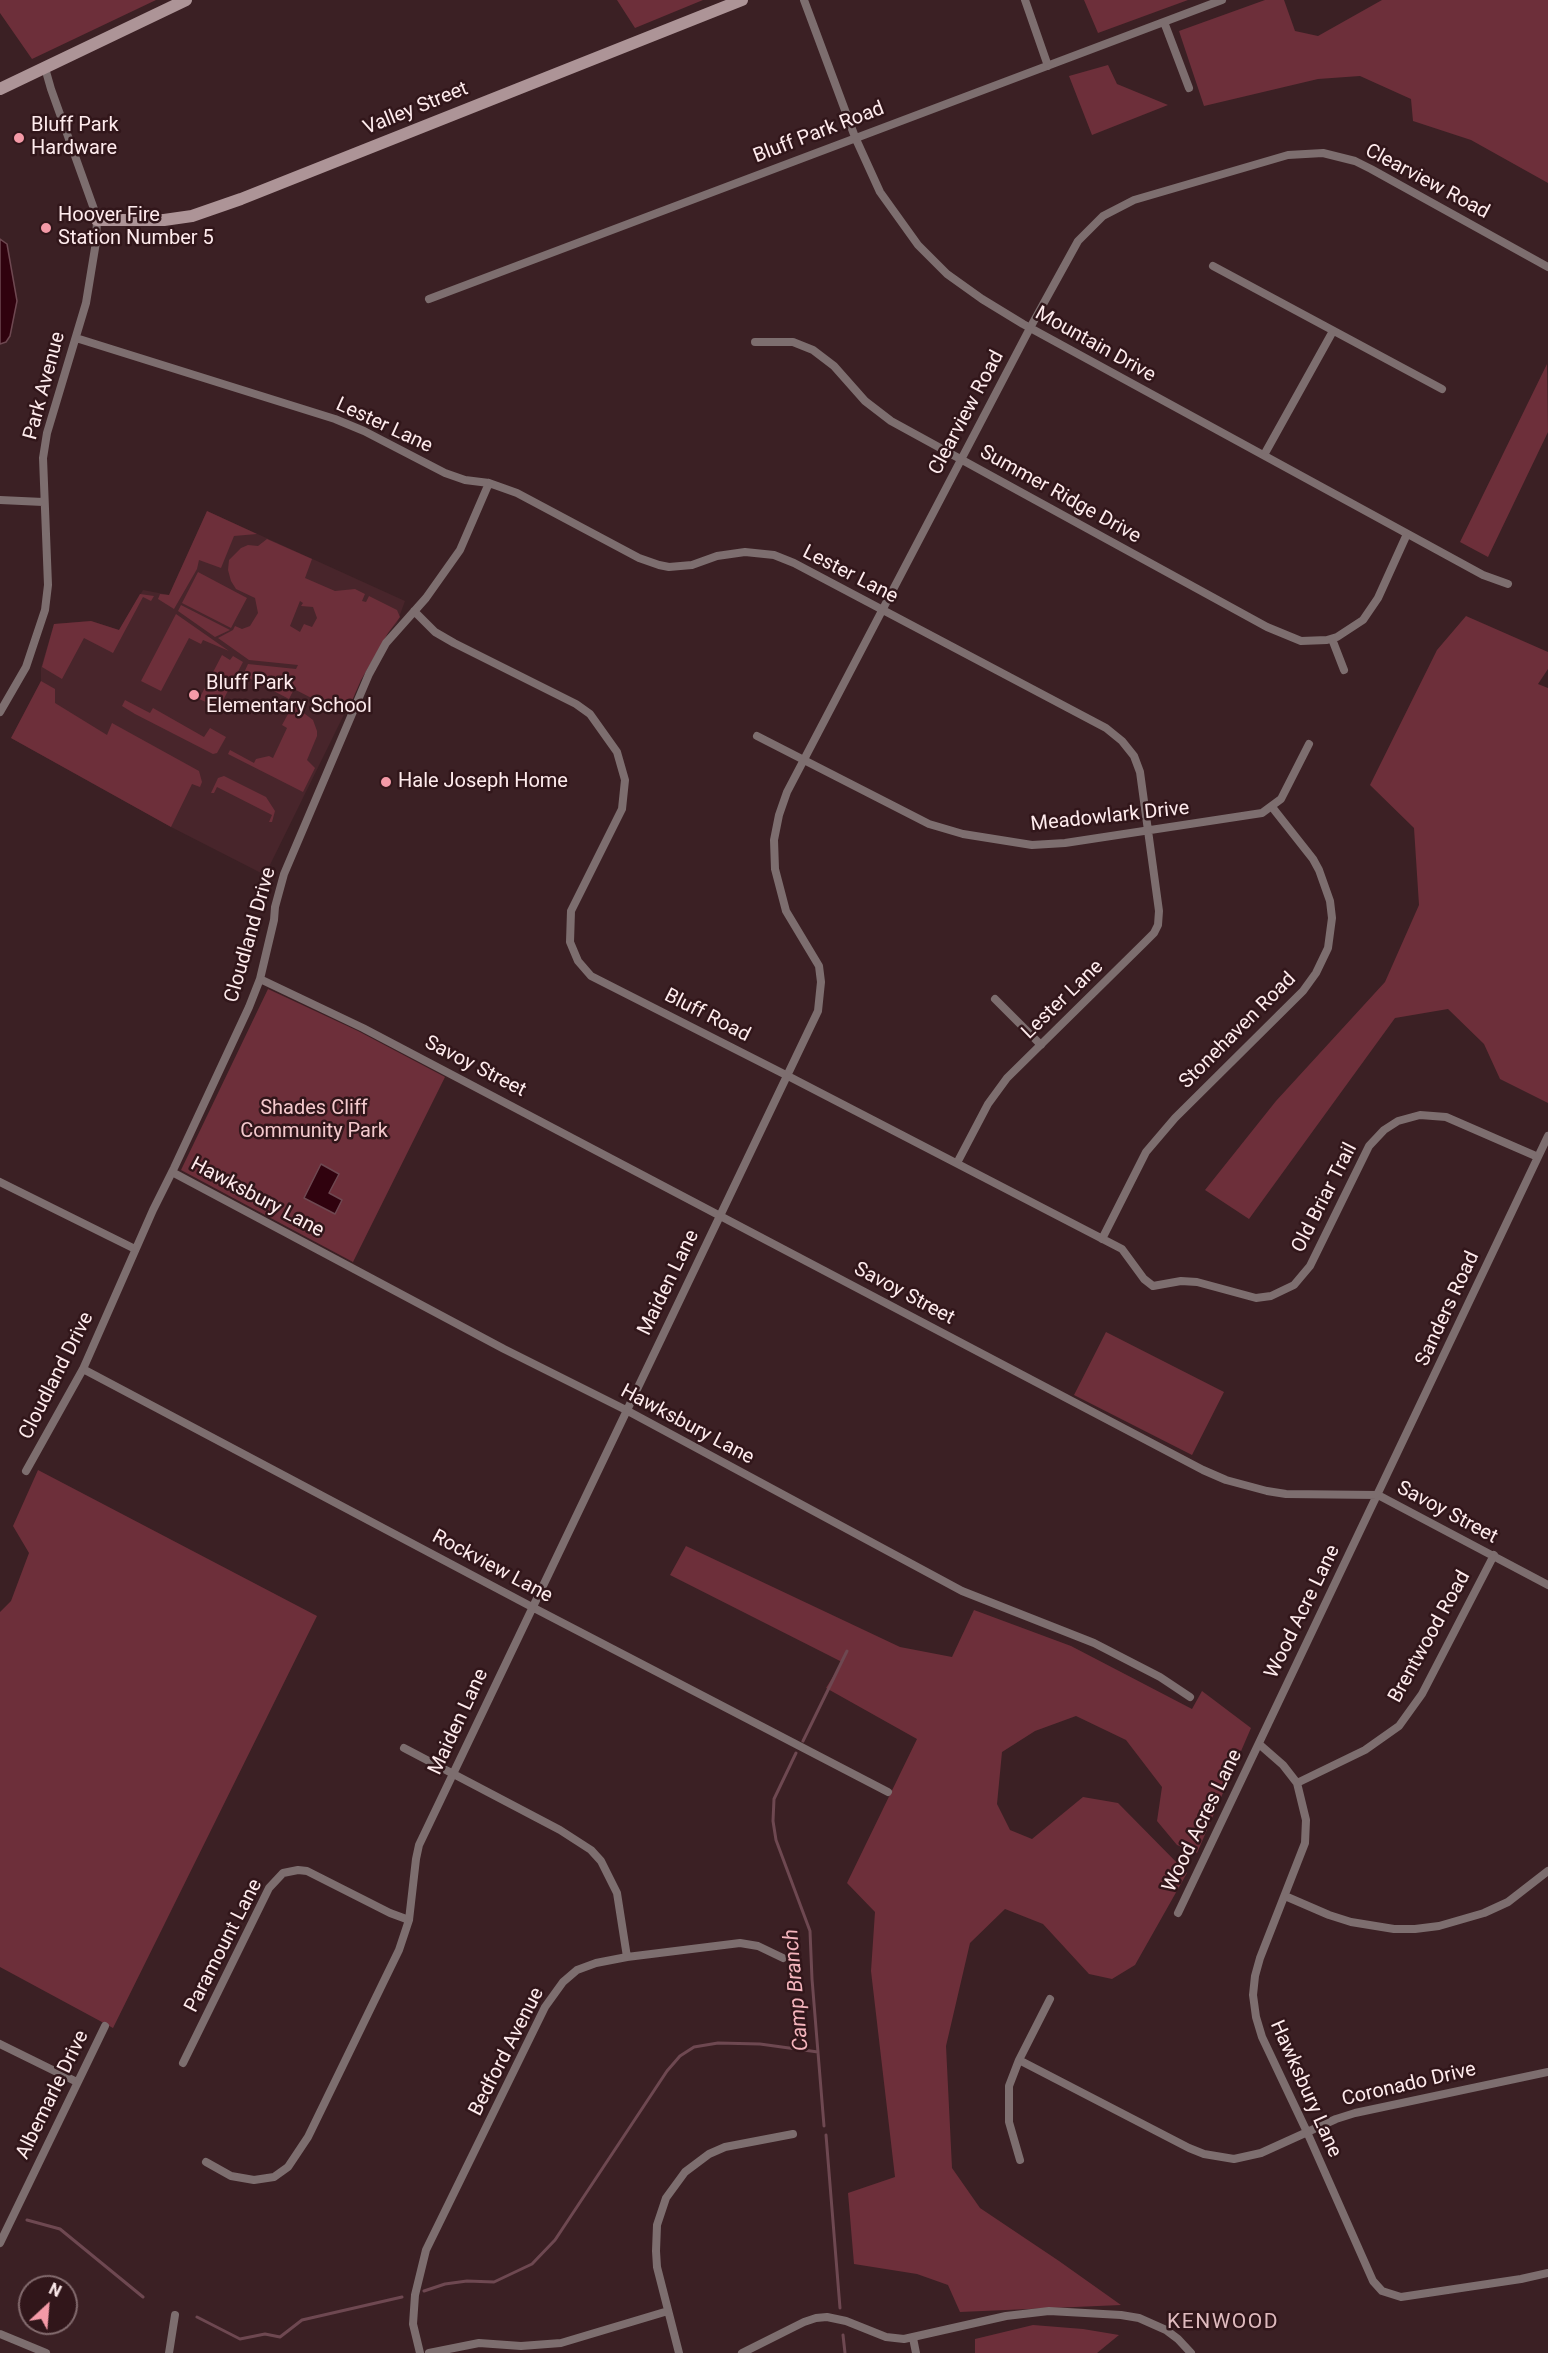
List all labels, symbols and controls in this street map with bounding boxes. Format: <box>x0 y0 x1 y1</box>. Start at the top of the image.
street label: Valley Street <box>360 77 472 141</box>
street label: Bluff Park Road <box>750 97 888 169</box>
place label: Bluff Park Hardware <box>31 114 119 161</box>
marker: Bluff Park Hardware <box>12 131 26 145</box>
street label: Clearview Road <box>1361 139 1493 225</box>
place label: Hoover Fire Station Number 5 <box>58 204 214 251</box>
marker: Hoover Fire Station Number 5 <box>39 221 53 235</box>
street label: Mountain Drive <box>1031 302 1159 388</box>
street label: Park Avenue <box>19 329 71 443</box>
street label: Clearview Road <box>924 347 1010 479</box>
street label: Lester Lane <box>332 393 436 459</box>
street label: Summer Ridge Drive <box>975 441 1145 549</box>
street label: Lester Lane <box>798 541 902 609</box>
place label: Bluff Park Elementary School <box>206 672 372 719</box>
marker: Bluff Park Elementary School <box>187 688 201 702</box>
place label: Hale Joseph Home <box>398 770 568 794</box>
marker: Hale Joseph Home <box>379 775 393 789</box>
street label: Meadowlark Drive <box>1030 797 1190 837</box>
street label: Cloudland Drive <box>220 865 282 1005</box>
street label: Lester Lane <box>1017 955 1109 1045</box>
street label: Stonehaven Road <box>1175 968 1301 1094</box>
street label: Bluff Road <box>660 984 754 1048</box>
street label: Savoy Street <box>420 1031 530 1103</box>
park label: Shades Cliff Community Park <box>240 1097 388 1144</box>
street label: Old Briar Trail <box>1287 1139 1363 1257</box>
street label: Hawksbury Lane <box>186 1153 328 1243</box>
street label: Maiden Lane <box>633 1226 705 1340</box>
street label: Sanders Road <box>1411 1248 1485 1370</box>
street label: Savoy Street <box>850 1257 958 1331</box>
street label: Cloudland Drive <box>15 1308 99 1444</box>
street label: Hawksbury Lane <box>616 1380 758 1470</box>
street label: Savoy Street <box>1393 1476 1501 1550</box>
street label: Rockview Lane <box>428 1525 556 1609</box>
street label: Wood Acre Lane <box>1260 1541 1346 1683</box>
street label: Brentwood Road <box>1384 1567 1476 1707</box>
street label: Maiden Lane <box>424 1665 494 1779</box>
street label: Wood Acres Lane <box>1158 1746 1248 1896</box>
street label: Paramount Lane <box>180 1875 268 2017</box>
water label: Camp Branch <box>779 1928 815 2052</box>
street label: Bedford Avenue <box>464 1984 550 2120</box>
street label: Hawksbury Lane <box>1264 2017 1346 2161</box>
street label: Albemarle Drive <box>11 2027 95 2163</box>
street label: Coronado Drive <box>1340 2058 1478 2112</box>
north arrow <box>18 2275 78 2335</box>
text: N <box>46 2279 64 2301</box>
district label: KENWOOD <box>1167 2310 1279 2336</box>

